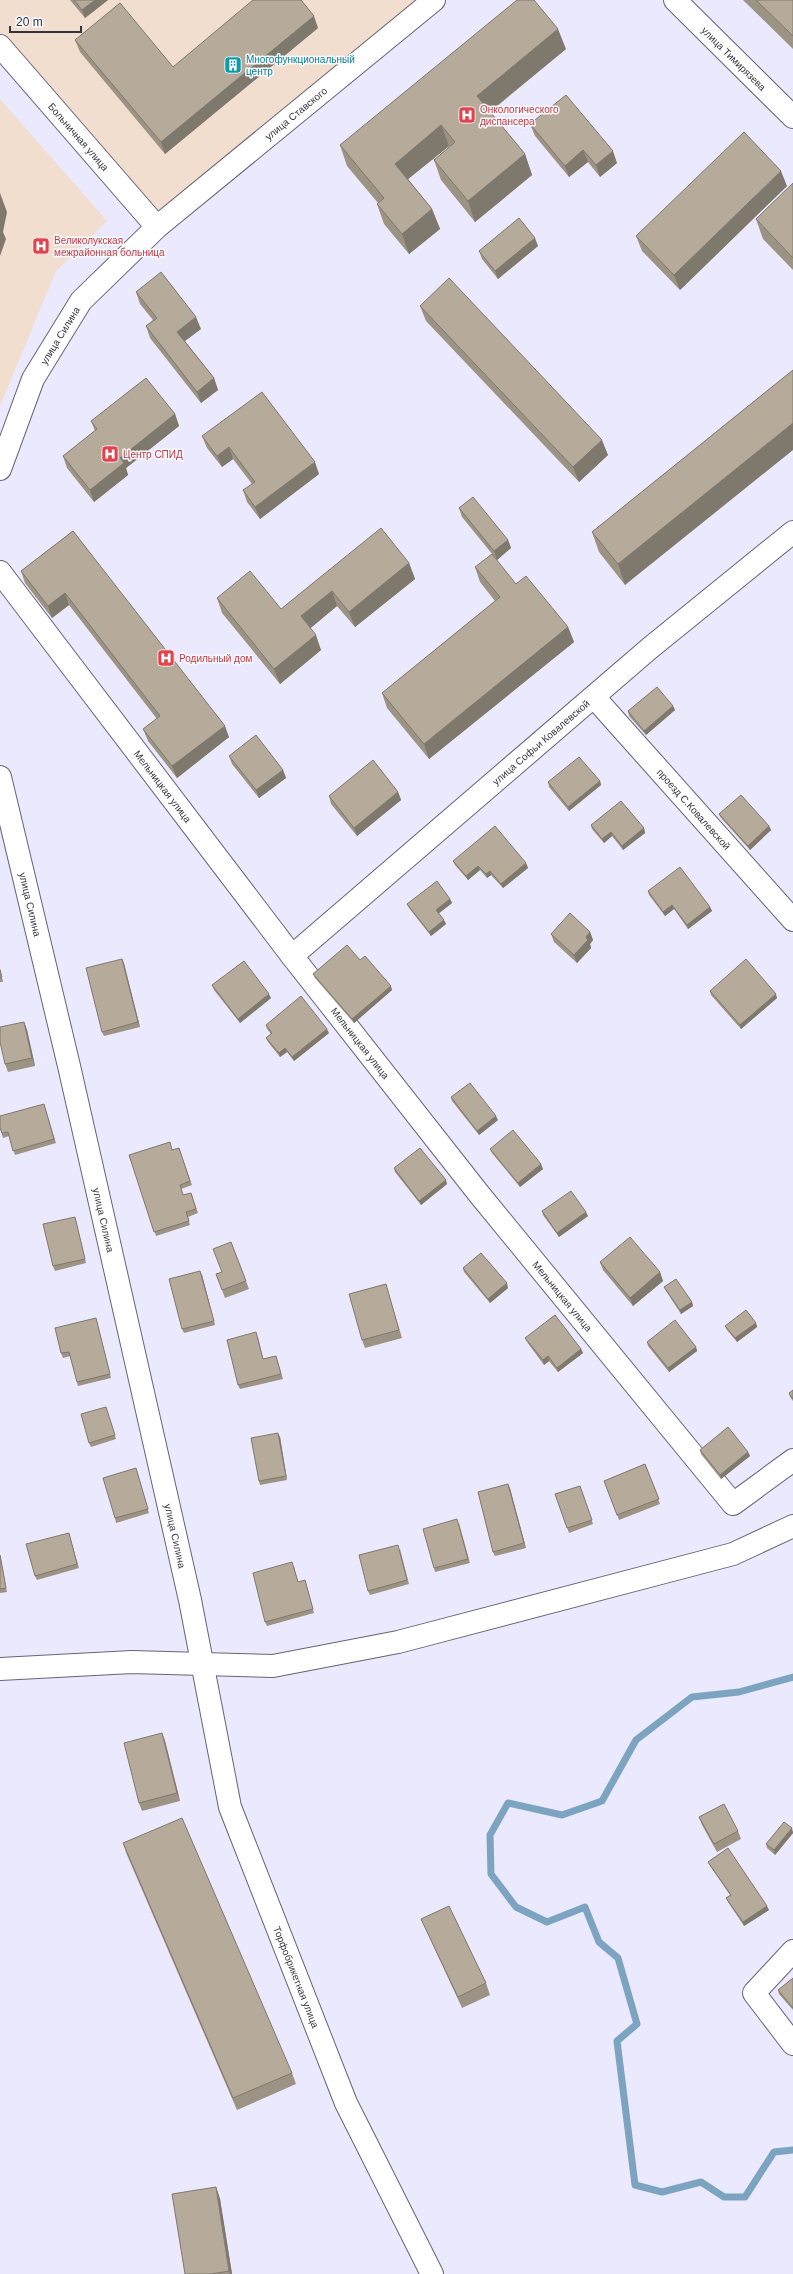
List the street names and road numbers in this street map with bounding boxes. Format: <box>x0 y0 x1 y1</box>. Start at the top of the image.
street label: улица Тимирязева <box>699 25 768 93</box>
street label: улица Ставского <box>263 85 330 142</box>
street label: Больничная улица <box>46 101 111 173</box>
street label: улица Силина <box>38 304 82 367</box>
street label: улица Софьи Ковалевской <box>490 698 592 787</box>
street label: Мельницкая улица <box>132 748 194 825</box>
street label: проезд С.Ковалевской <box>655 767 732 852</box>
street label: улица Силина <box>17 871 43 938</box>
street label: Мельницкая улица <box>329 1005 392 1081</box>
street label: улица Силина <box>91 1187 116 1254</box>
street label: Мельницкая улица <box>530 1259 594 1334</box>
street label: улица Силина <box>162 1503 188 1570</box>
street label: Торфобрикетная улица <box>271 1925 321 2030</box>

